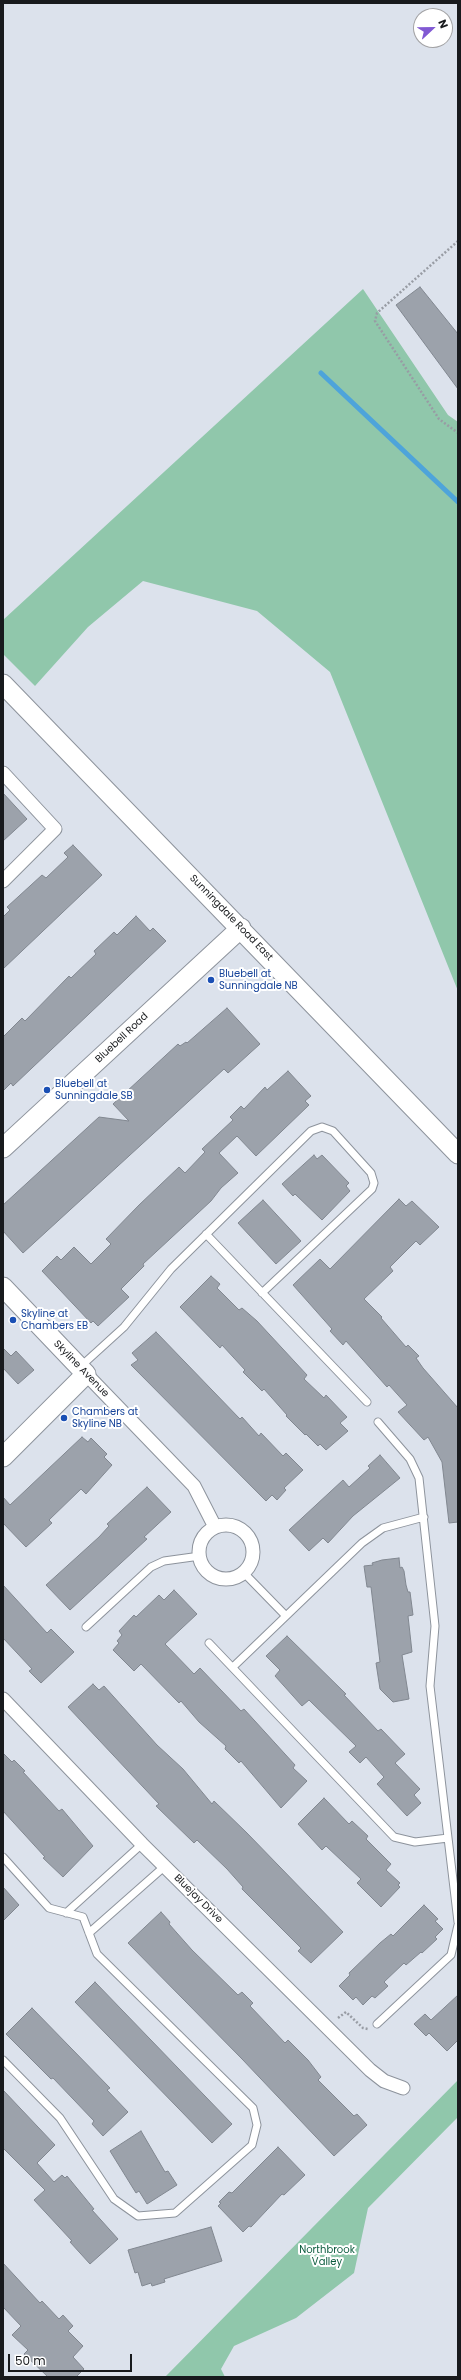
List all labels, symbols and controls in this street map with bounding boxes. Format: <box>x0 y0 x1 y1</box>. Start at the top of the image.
north arrow <box>413 8 453 48</box>
text: N <box>434 17 452 31</box>
street label: Sunningdale Road East <box>187 872 275 964</box>
place label: Bluebell at Sunningdale NB <box>219 968 298 992</box>
marker: Bluebell at Sunningdale NB <box>206 975 216 985</box>
street label: Bluebell Road <box>93 1011 151 1065</box>
place label: Bluebell at Sunningdale SB <box>55 1078 133 1102</box>
marker: Bluebell at Sunningdale SB <box>42 1085 52 1095</box>
place label: Skyline at Chambers EB <box>21 1308 88 1332</box>
marker: Skyline at Chambers EB <box>8 1315 18 1325</box>
street label: Skyline Avenue <box>51 1338 111 1400</box>
place label: Chambers at Skyline NB <box>72 1406 138 1430</box>
marker: Chambers at Skyline NB <box>59 1413 69 1423</box>
street label: Bluejay Drive <box>171 1872 225 1926</box>
park label: Northbrook Valley <box>299 2244 355 2268</box>
scale bar <box>10 2346 134 2372</box>
text: 50 m <box>15 2352 46 2369</box>

